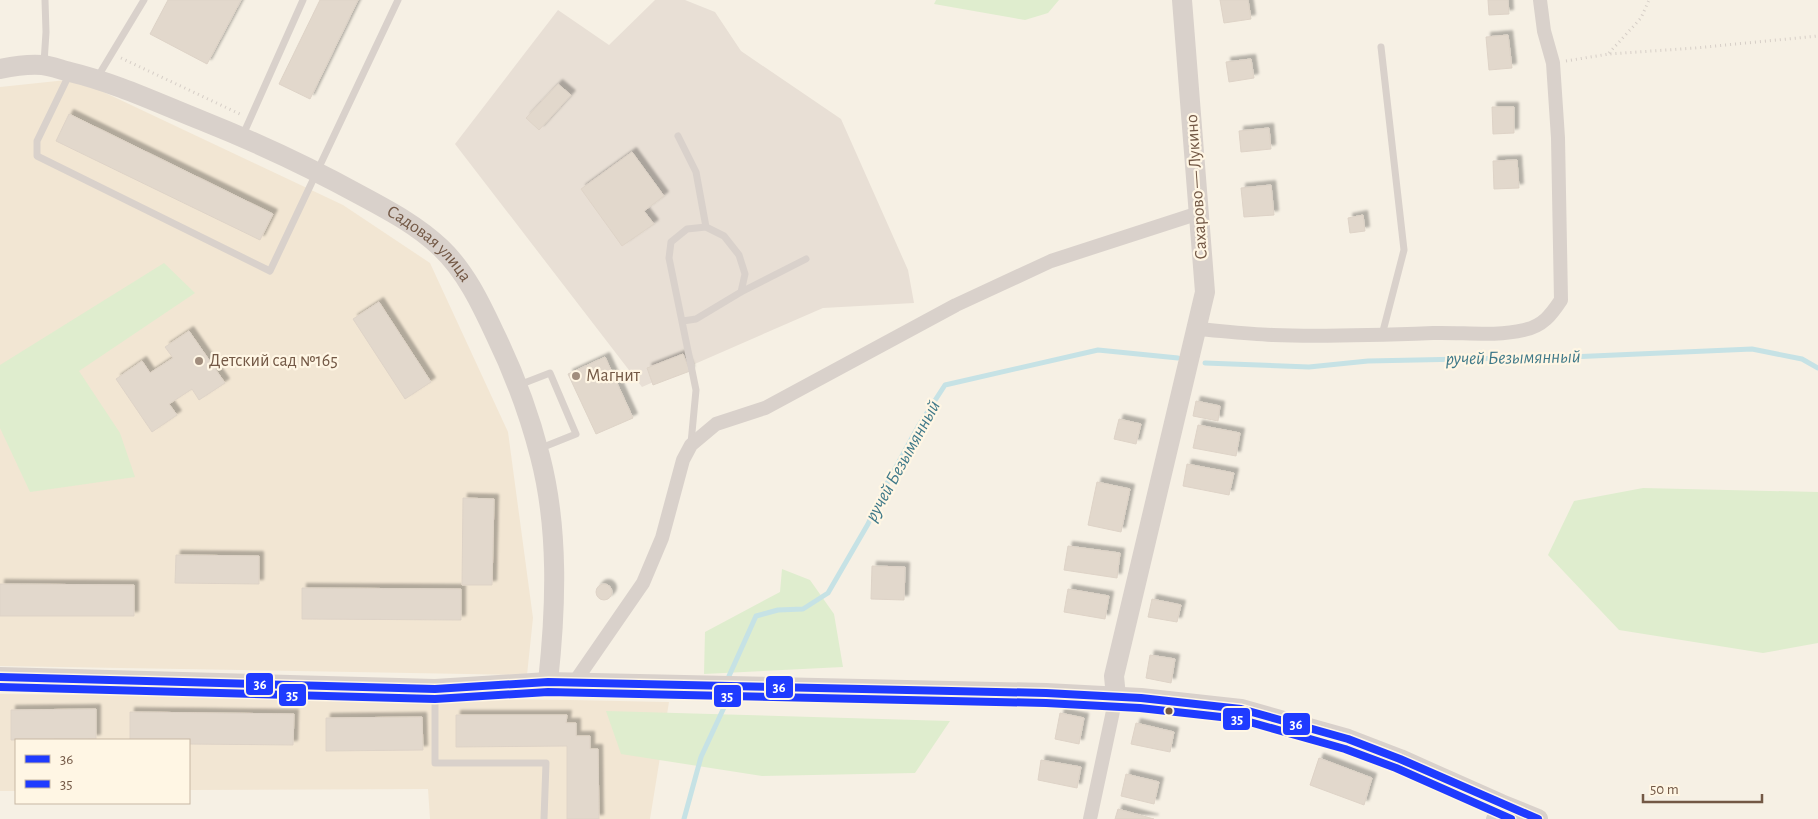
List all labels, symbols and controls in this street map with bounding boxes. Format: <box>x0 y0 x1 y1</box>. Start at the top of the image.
street label: Сахарово — Лукино <box>1183 114 1211 260</box>
street label: Садовая улица <box>384 202 474 285</box>
water label: ручей Безымянный <box>1445 347 1581 369</box>
place label: Детский сад №165 <box>209 352 338 370</box>
marker: Детский сад №165 <box>193 355 205 367</box>
place label: Магнит <box>586 367 641 385</box>
marker: Магнит <box>570 370 582 382</box>
water label: ручей Безымянный <box>862 397 944 525</box>
line badge: 36 <box>245 672 274 696</box>
line badge: 36 <box>765 675 794 699</box>
text: 36 <box>254 678 267 692</box>
text: 36 <box>773 681 786 695</box>
line badge: 35 <box>278 683 307 707</box>
line badge: 35 <box>713 684 742 708</box>
text: 35 <box>286 689 298 703</box>
text: 35 <box>721 690 733 704</box>
unlabelled marker <box>1164 706 1174 716</box>
line badge: 35 <box>1222 707 1251 731</box>
line badge: 36 <box>1282 712 1311 736</box>
text: 35 <box>1231 713 1243 727</box>
text: 36 <box>1290 718 1303 732</box>
legend <box>15 739 190 804</box>
text: 36 <box>60 752 73 767</box>
scale bar <box>1643 772 1762 804</box>
text: 35 <box>60 777 72 792</box>
text: 50 m <box>1650 782 1679 797</box>

